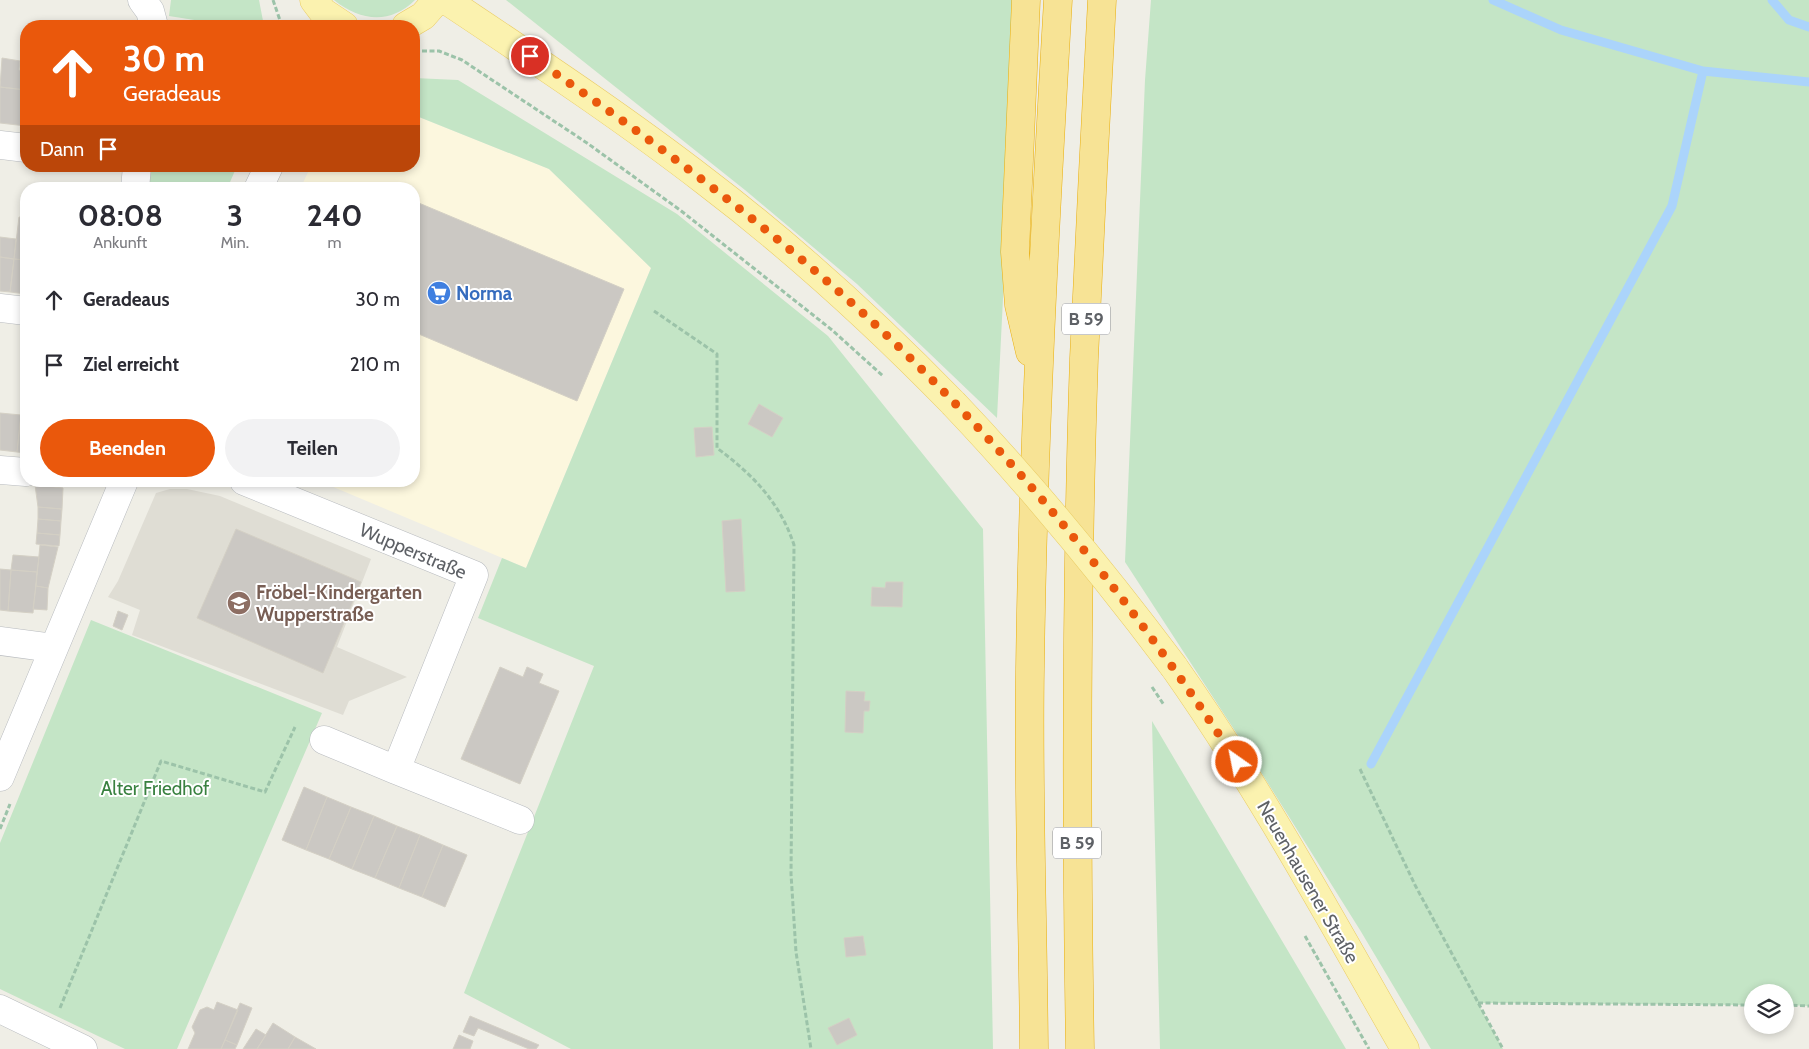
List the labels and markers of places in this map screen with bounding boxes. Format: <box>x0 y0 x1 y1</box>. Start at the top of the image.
pin <box>509 35 551 77</box>
supermarket icon: Norma <box>426 280 452 306</box>
place label: Norma <box>456 282 513 305</box>
place label: Fröbel-Kindergarten Wupperstraße <box>256 581 422 626</box>
school or university icon: Fröbel-Kindergarten Wupperstraße <box>226 590 252 616</box>

